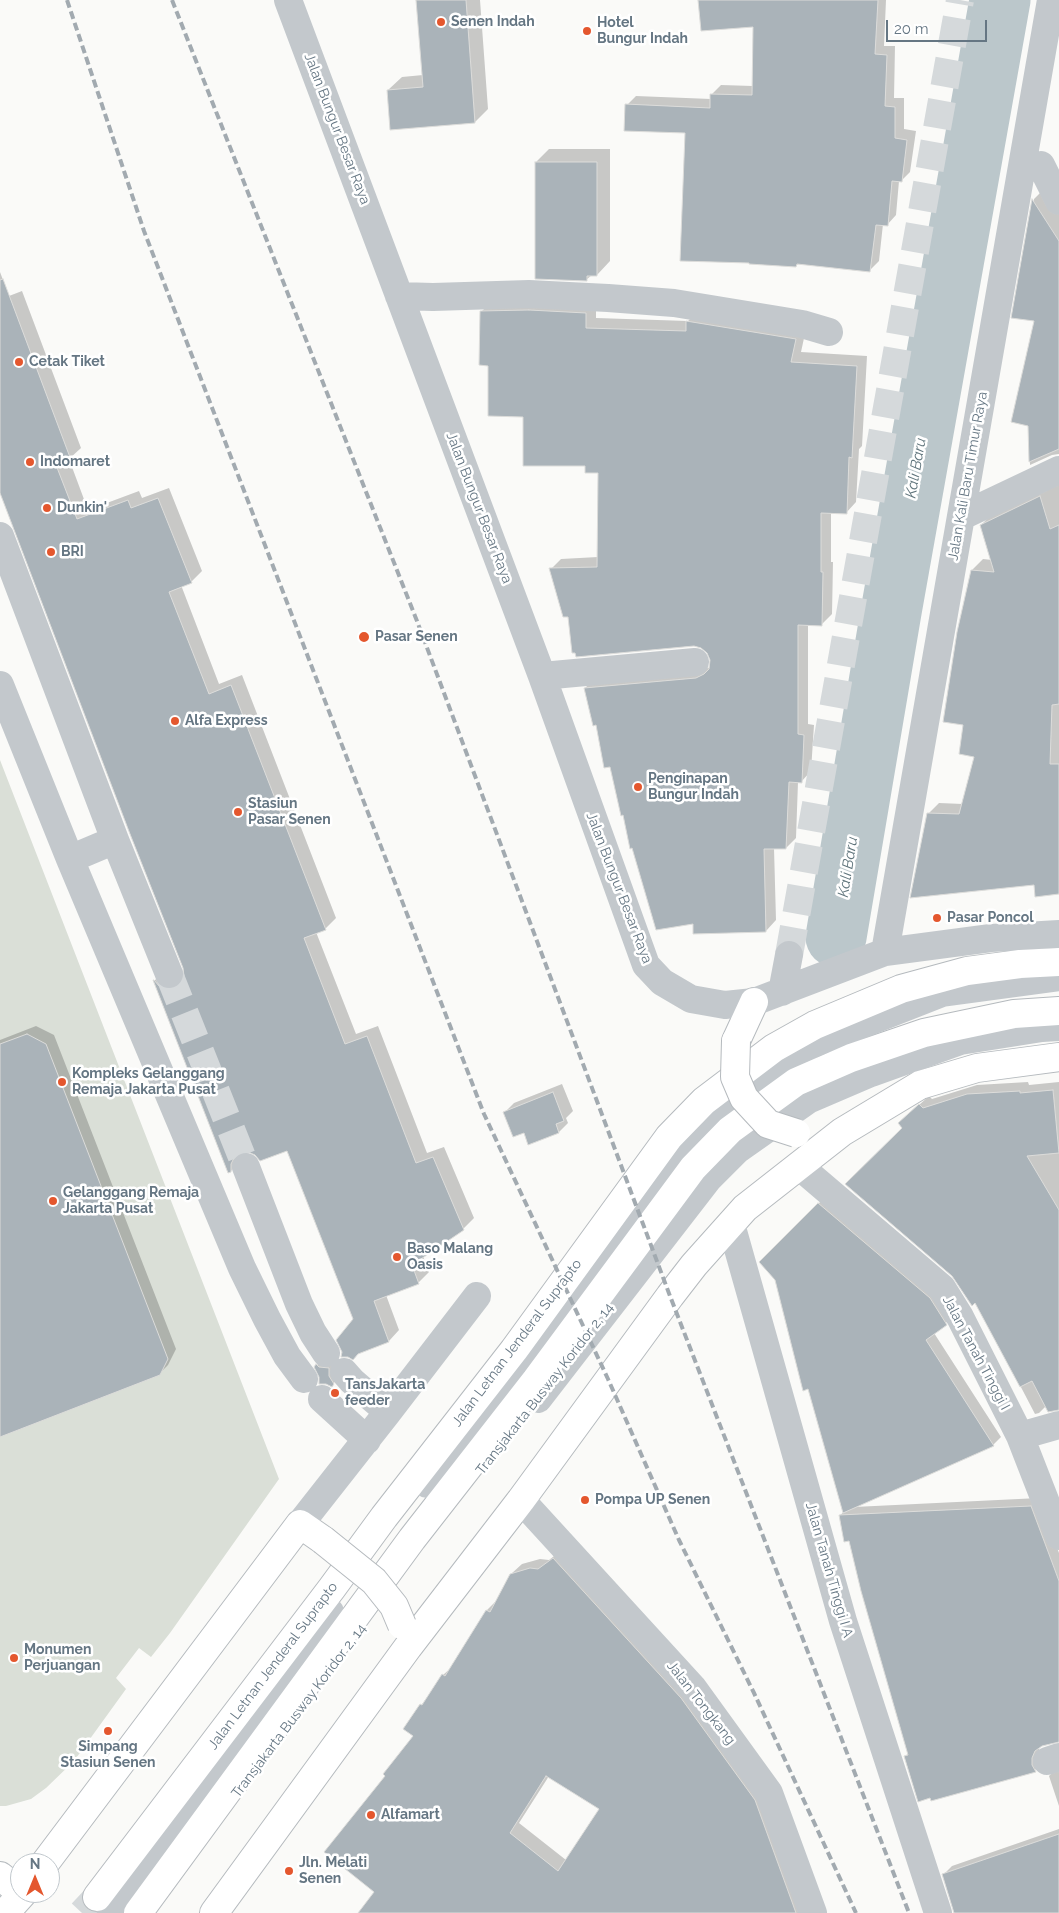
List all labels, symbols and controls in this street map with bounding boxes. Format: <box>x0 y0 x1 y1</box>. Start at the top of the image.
scale bar <box>889 10 990 42</box>
place label: Senen Indah <box>451 14 535 30</box>
place label: Hotel Bungur Indah <box>597 15 688 48</box>
marker: Senen Indah <box>435 16 447 28</box>
text: 20 m <box>894 20 929 38</box>
marker: Hotel Bungur Indah <box>581 25 593 37</box>
street label: Jalan Bungur Besar Raya <box>300 51 374 207</box>
place label: Cetak Tiket <box>29 354 105 370</box>
marker: Cetak Tiket <box>13 356 25 368</box>
street label: Jalan Kali Baru Timur Raya <box>945 390 991 562</box>
street label: Jalan Bungur Besar Raya <box>442 430 516 586</box>
water label: Kali Baru <box>902 436 930 500</box>
place label: Indomaret <box>40 454 110 470</box>
marker: Indomaret <box>24 456 36 468</box>
place label: Dunkin' <box>57 500 107 516</box>
marker: Dunkin' <box>41 502 53 514</box>
place label: BRI <box>61 544 84 560</box>
marker: BRI <box>45 546 57 558</box>
place label: Pasar Senen <box>375 629 458 645</box>
marker: Pasar Senen <box>357 630 371 644</box>
place label: Alfa Express <box>185 713 268 729</box>
marker: Alfa Express <box>169 715 181 727</box>
place label: Penginapan Bungur Indah <box>648 771 739 804</box>
marker: Penginapan Bungur Indah <box>632 781 644 793</box>
place label: Stasiun Pasar Senen <box>248 796 331 829</box>
marker: Stasiun Pasar Senen <box>232 806 244 818</box>
street label: Jalan Bungur Besar Raya <box>582 810 656 966</box>
water label: Kali Baru <box>834 836 862 898</box>
place label: Pasar Poncol <box>947 910 1034 926</box>
marker: Pasar Poncol <box>931 912 943 924</box>
place label: Kompleks Gelanggang Remaja Jakarta Pusat <box>72 1066 225 1098</box>
marker: Kompleks Gelanggang Remaja Jakarta Pusat <box>56 1076 68 1088</box>
place label: Gelanggang Remaja Jakarta Pusat <box>63 1185 199 1218</box>
marker: Gelanggang Remaja Jakarta Pusat <box>47 1195 59 1207</box>
place label: Baso Malang Oasis <box>407 1241 493 1274</box>
marker: Baso Malang Oasis <box>391 1251 403 1263</box>
street label: Jalan Letnan Jenderal Suprapto <box>449 1256 585 1430</box>
street label: Jalan Tanah Tinggi I <box>939 1293 1013 1413</box>
street label: Transjakarta Busway Koridor 2, 14 <box>473 1300 617 1478</box>
place label: TansJakarta feeder <box>345 1377 425 1410</box>
marker: TansJakarta feeder <box>329 1387 341 1399</box>
place label: Pompa UP Senen <box>595 1492 710 1508</box>
marker: Pompa UP Senen <box>579 1494 591 1506</box>
street label: Jalan Tanah Tinggi I A <box>802 1500 856 1640</box>
street label: Jalan Letnan Jenderal Suprapto <box>205 1579 341 1753</box>
street label: Transjakarta Busway Koridor 2, 14 <box>228 1621 370 1801</box>
place label: Monumen Perjuangan <box>24 1642 101 1674</box>
marker: Monumen Perjuangan <box>8 1652 20 1664</box>
street label: Jalan Tongkang <box>663 1658 739 1748</box>
marker: Simpang Stasiun Senen <box>102 1725 114 1737</box>
place label: Simpang Stasiun Senen <box>60 1739 156 1771</box>
place label: Alfamart <box>381 1807 440 1823</box>
marker: Alfamart <box>365 1809 377 1821</box>
north arrow <box>10 1853 60 1903</box>
place label: Jln. Melati Senen <box>299 1855 367 1888</box>
text: N <box>30 1856 40 1872</box>
marker: Jln. Melati Senen <box>283 1865 295 1877</box>

